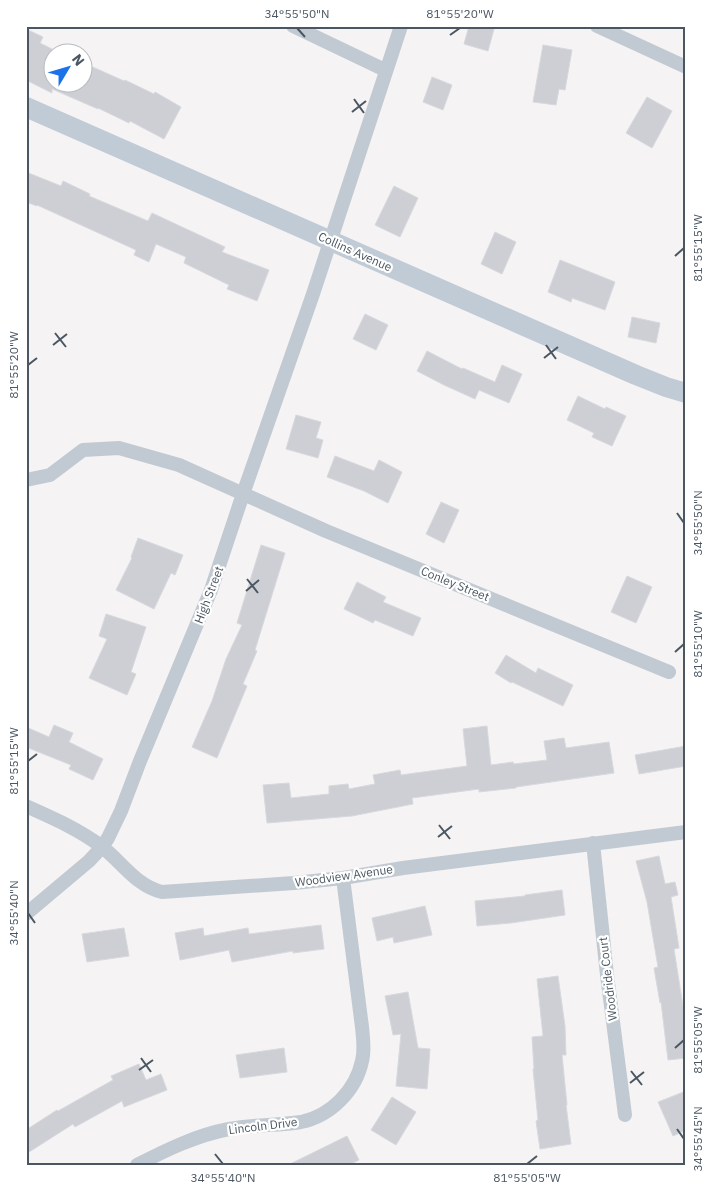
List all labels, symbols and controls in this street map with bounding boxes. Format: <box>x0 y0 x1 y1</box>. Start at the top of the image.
text: 34°55'50"N <box>264 6 330 21</box>
text: 81°55'20"W <box>426 6 494 21</box>
north arrow <box>42 42 92 92</box>
text: N <box>68 50 88 70</box>
text: 81°55'15"W <box>690 214 705 282</box>
street label: Collins Avenue <box>316 229 395 275</box>
text: 81°55'20"W <box>6 331 21 399</box>
text: 34°55'50"N <box>690 490 705 556</box>
street label: Conley Street <box>419 563 492 604</box>
street label: High Street <box>191 564 226 626</box>
text: 81°55'10"W <box>690 610 705 678</box>
text: 81°55'15"W <box>6 727 21 795</box>
street label: Woodview Avenue <box>294 861 394 890</box>
text: 34°55'40"N <box>6 880 21 946</box>
street label: Woodride Court <box>595 936 620 1022</box>
text: 81°55'05"W <box>690 1006 705 1074</box>
text: 34°55'45"N <box>690 1106 705 1172</box>
street label: Lincoln Drive <box>228 1114 299 1137</box>
text: 34°55'40"N <box>190 1170 256 1185</box>
text: 81°55'05"W <box>493 1170 561 1185</box>

